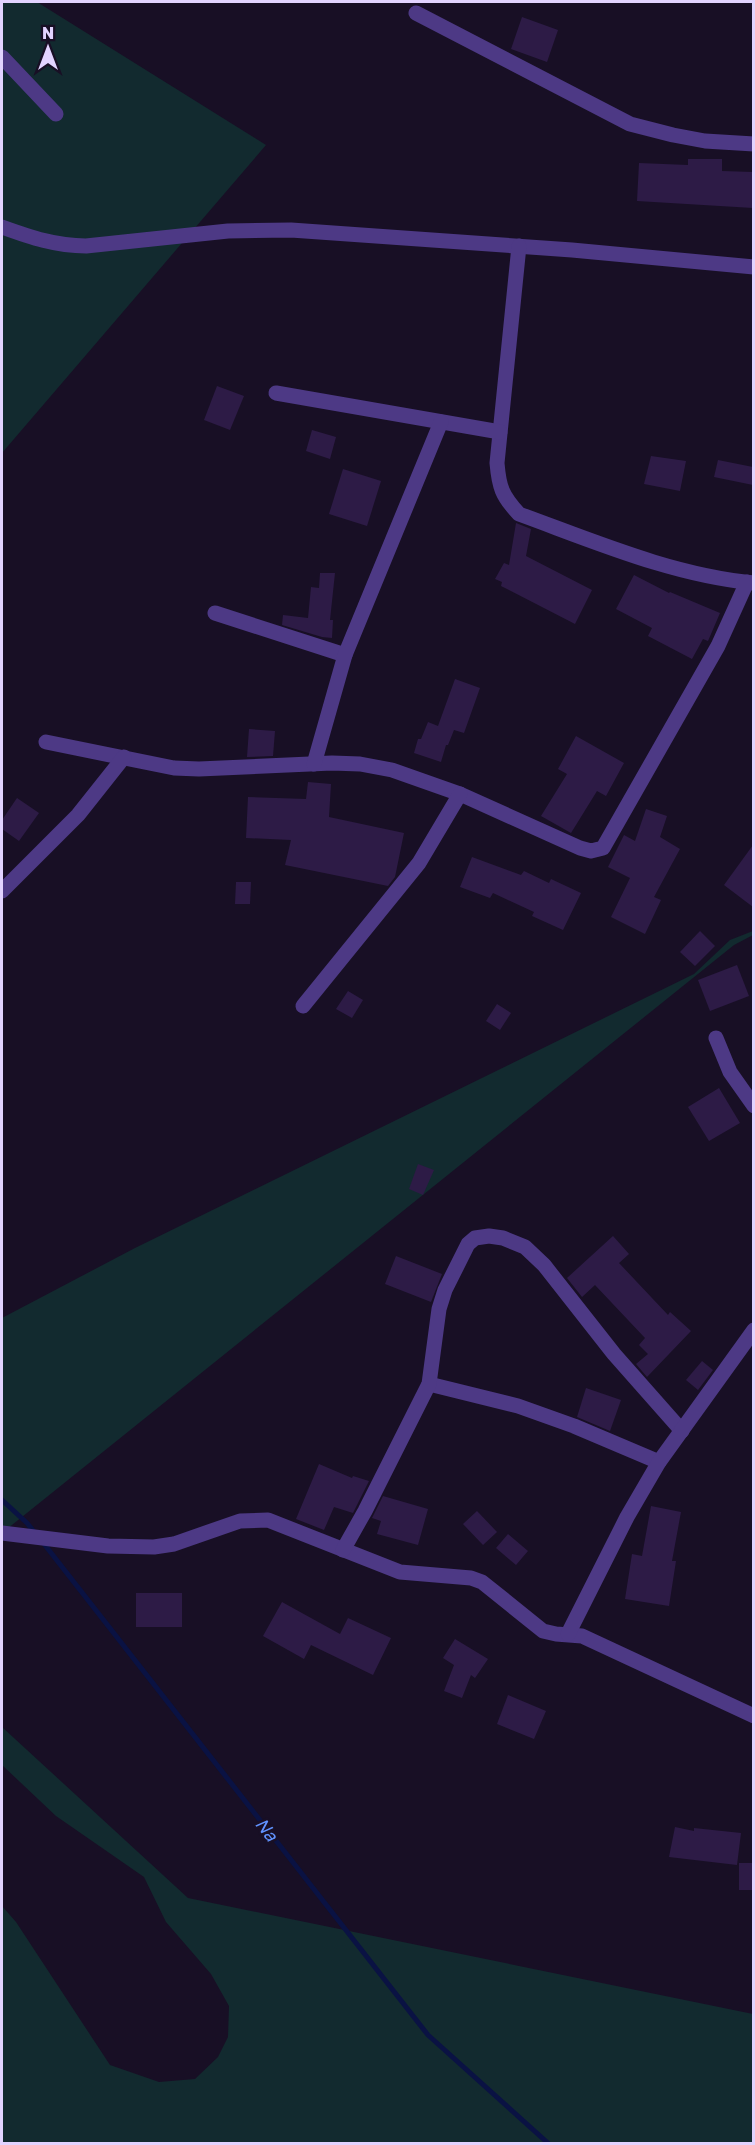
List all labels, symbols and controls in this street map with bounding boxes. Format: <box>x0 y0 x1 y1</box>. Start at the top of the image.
north arrow <box>18 18 78 78</box>
text: N <box>42 23 54 43</box>
water label: Na <box>251 1813 284 1846</box>

